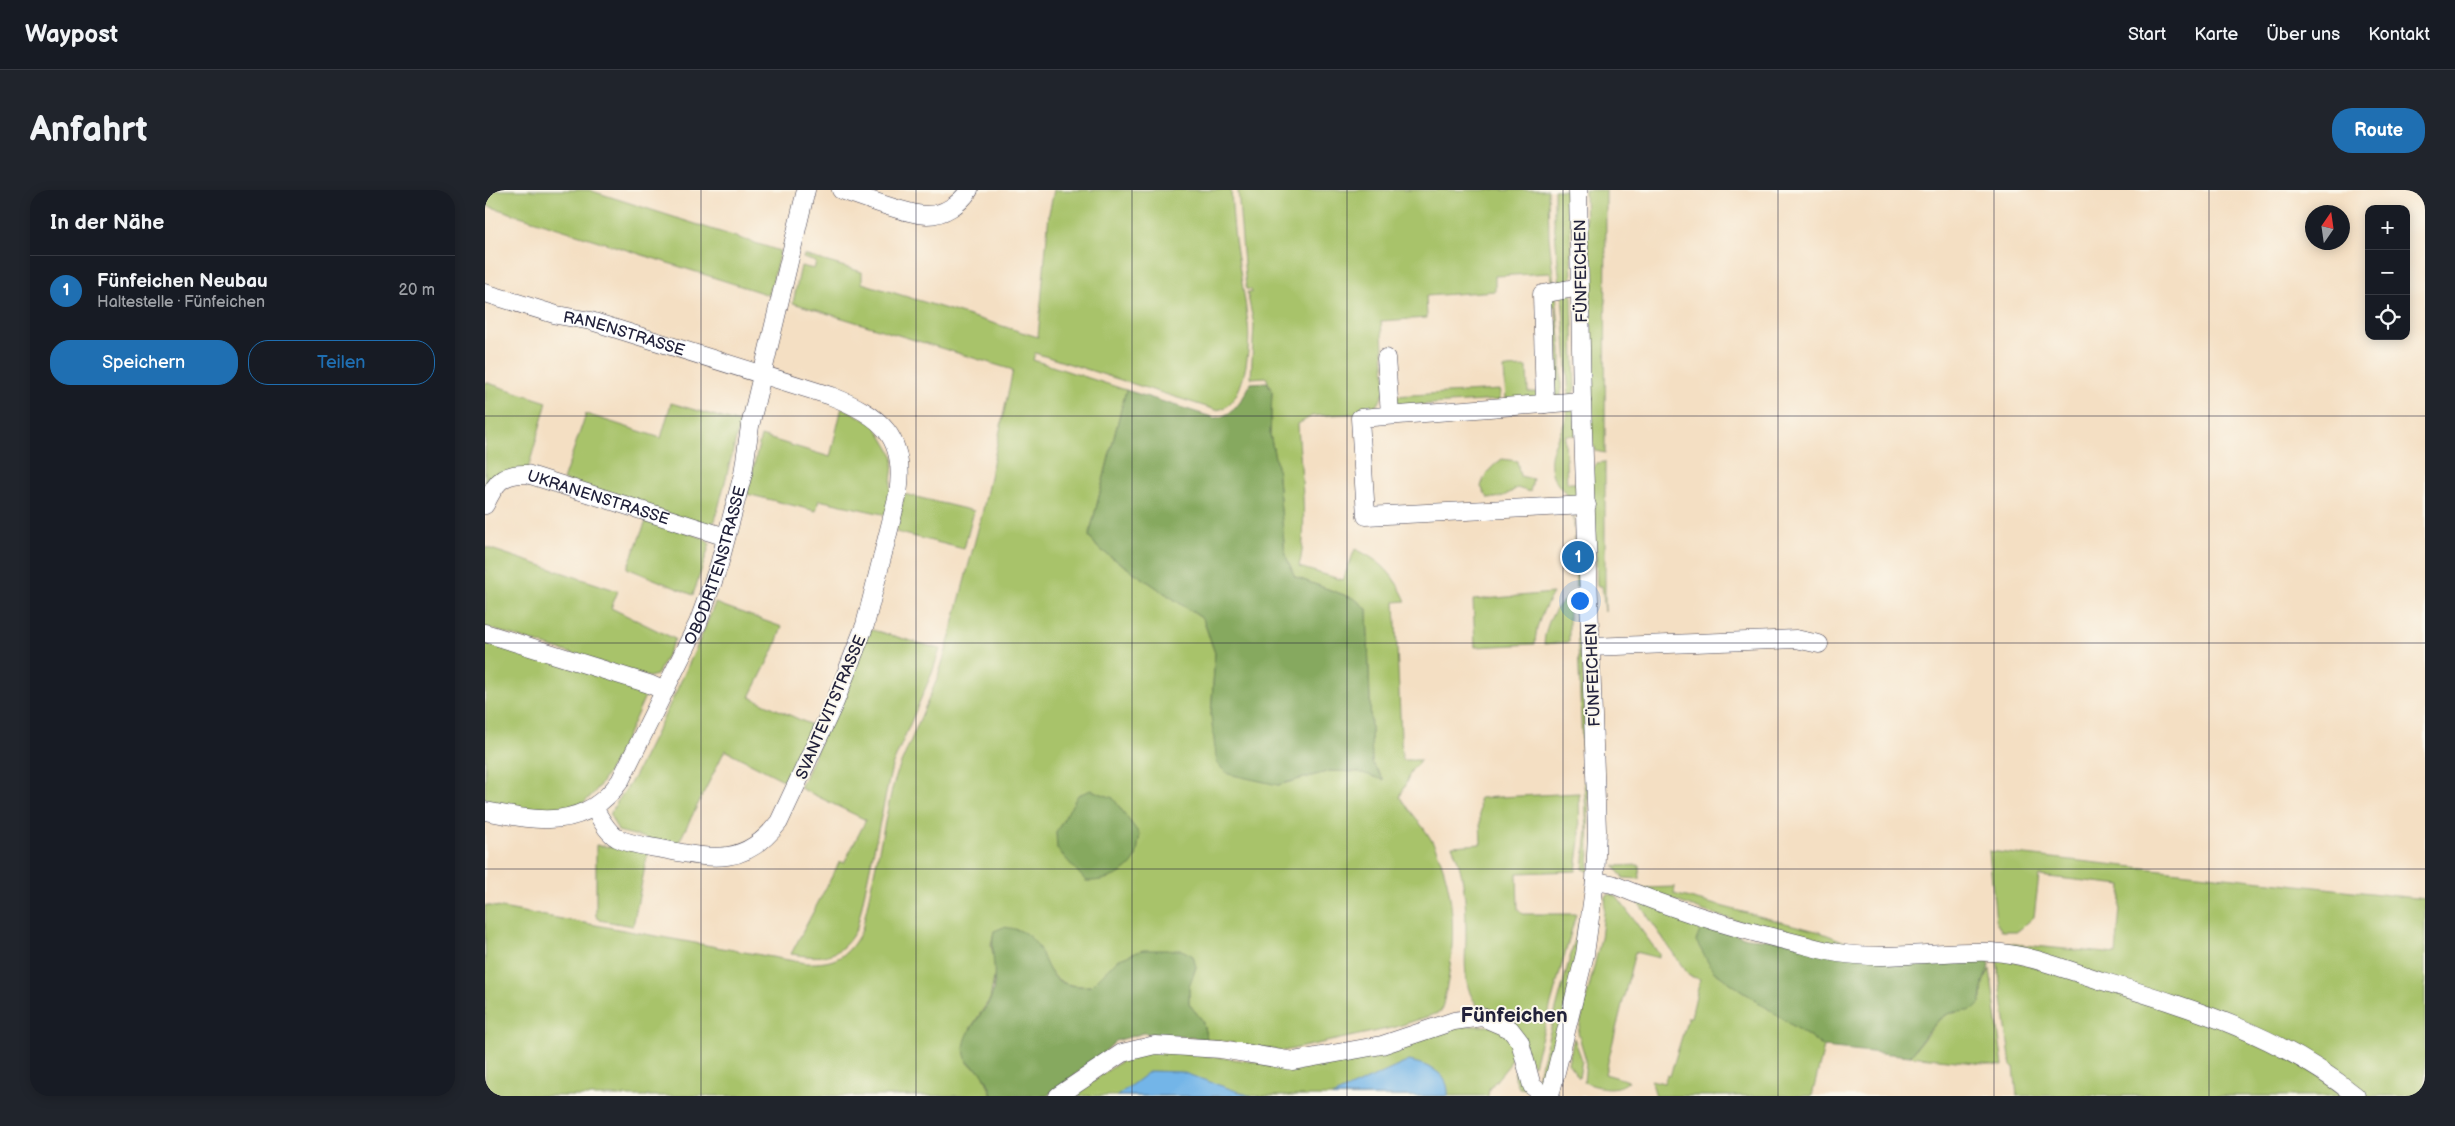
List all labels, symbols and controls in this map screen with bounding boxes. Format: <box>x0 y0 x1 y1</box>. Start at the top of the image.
text: Waypost <box>25 20 118 49</box>
text: Start <box>2128 24 2166 45</box>
text: Karte <box>2194 24 2238 45</box>
text: Über uns <box>2266 24 2340 45</box>
text: Kontakt <box>2368 24 2430 45</box>
button: Route <box>2332 108 2425 153</box>
text: Anfahrt <box>30 109 148 152</box>
north arrow <box>2305 205 2350 250</box>
map controls <box>2365 205 2410 340</box>
button: + <box>2365 205 2410 250</box>
text: In der Nähe <box>50 210 164 235</box>
street label: FÜNFEICHEN <box>1569 219 1592 323</box>
button: − <box>2365 250 2410 295</box>
text: Fünfeichen Neubau <box>97 270 268 293</box>
text: 1 <box>63 281 69 300</box>
text: 20 m <box>399 281 435 300</box>
text: Haltestelle · Fünfeichen <box>97 293 265 312</box>
button: locate <box>2365 295 2410 340</box>
street label: RANENSTRASSE <box>562 308 687 361</box>
button: Speichern <box>50 340 238 385</box>
button: Teilen <box>248 340 435 385</box>
street label: UKRANENSTRASSE <box>525 467 672 529</box>
street label: OBODRITENSTRASSE <box>681 484 750 648</box>
pin: 1 <box>1562 538 1594 576</box>
your location <box>1567 588 1593 614</box>
street label: FÜNFEICHEN <box>1580 623 1605 727</box>
street label: SVANTEVITSTRASSE <box>792 633 870 783</box>
district label: Fünfeichen <box>1460 1003 1568 1028</box>

